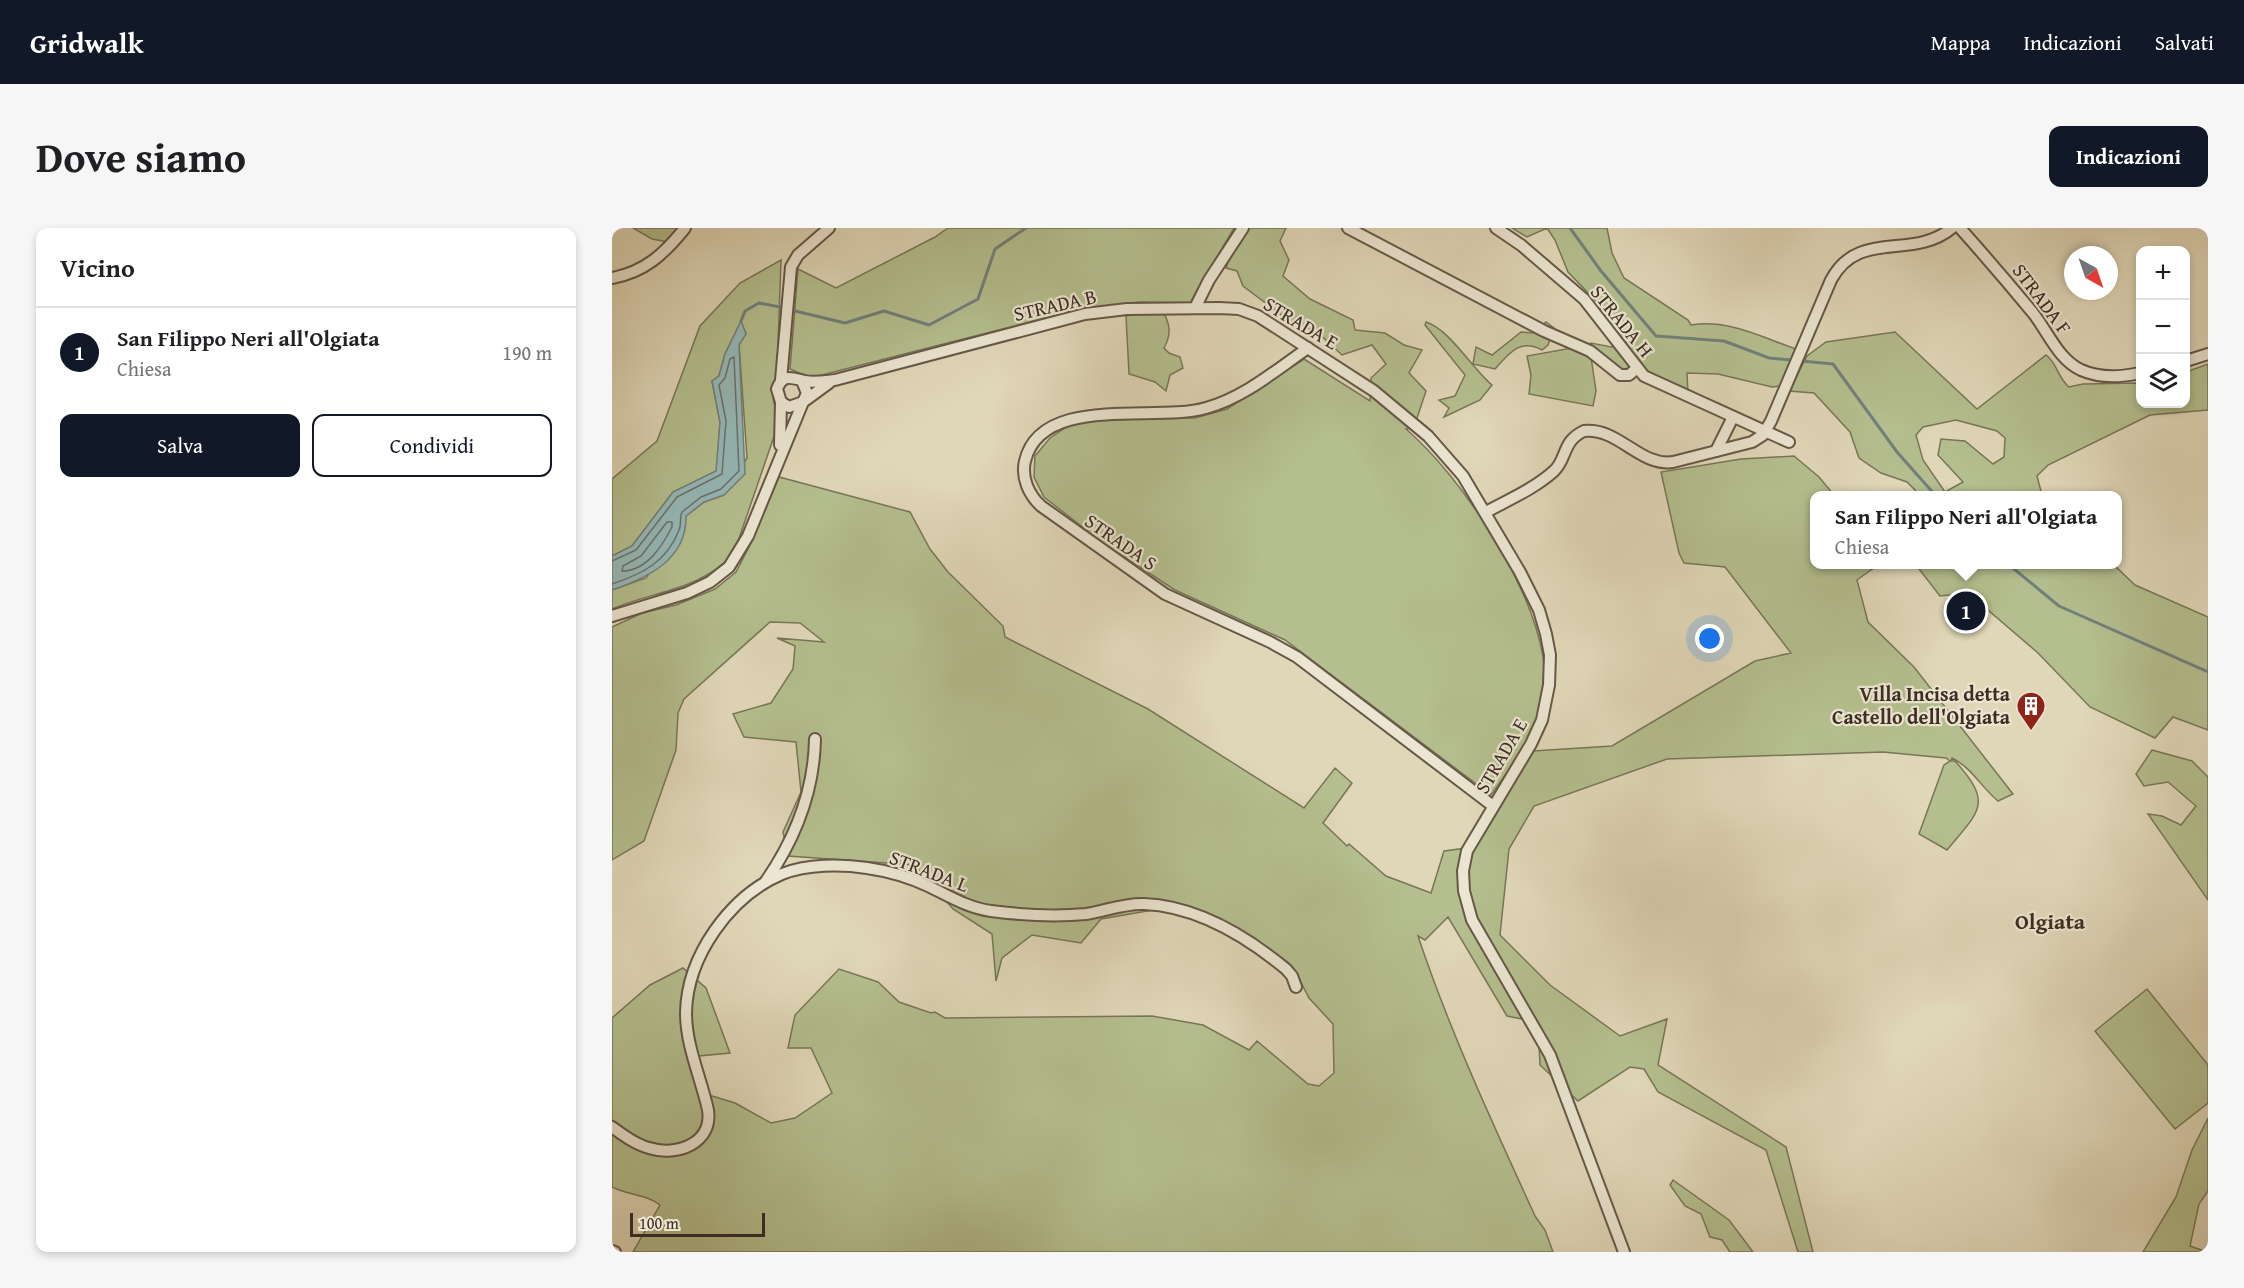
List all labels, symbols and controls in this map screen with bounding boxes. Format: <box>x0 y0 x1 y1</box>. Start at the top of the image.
text: Gridwalk <box>30 22 143 63</box>
text: Mappa <box>1931 27 1991 58</box>
text: Indicazioni <box>2024 27 2122 58</box>
text: Salvati <box>2155 27 2214 58</box>
text: Dove siamo <box>36 126 246 187</box>
button: Indicazioni <box>2049 126 2208 187</box>
north arrow <box>2064 246 2118 300</box>
map controls <box>2136 246 2190 408</box>
button: + <box>2136 246 2190 300</box>
text: Vicino <box>60 248 135 287</box>
street label: STRADA F <box>2006 257 2079 340</box>
street label: STRADA H <box>1584 278 1661 363</box>
street label: STRADA B <box>1011 281 1099 328</box>
street label: STRADA E <box>1258 289 1344 356</box>
button: − <box>2136 300 2190 354</box>
text: San Filippo Neri all'Olgiata <box>117 322 379 354</box>
text: 1 <box>74 338 85 367</box>
text: 190 m <box>502 338 552 367</box>
text: Chiesa <box>117 354 172 383</box>
button: layers <box>2136 354 2190 408</box>
button: Salva <box>60 414 300 477</box>
button: Condividi <box>312 414 552 477</box>
popup <box>1810 491 2122 569</box>
text: San Filippo Neri all'Olgiata <box>1835 500 2097 532</box>
street label: STRADA S <box>1079 506 1163 577</box>
text: Chiesa <box>1835 532 1889 561</box>
pin: 1 <box>1946 588 1986 634</box>
your location <box>1695 624 1724 653</box>
place label: Villa Incisa detta Castello dell'Olgiata <box>1832 679 2011 731</box>
building icon: Villa Incisa detta Castello dell'Olgiata <box>2015 690 2047 732</box>
street label: STRADA E <box>1467 713 1534 799</box>
street label: STRADA L <box>885 842 973 899</box>
district label: Olgiata <box>2015 905 2086 937</box>
scale bar <box>630 1210 765 1238</box>
text: 100 m <box>639 1211 679 1235</box>

